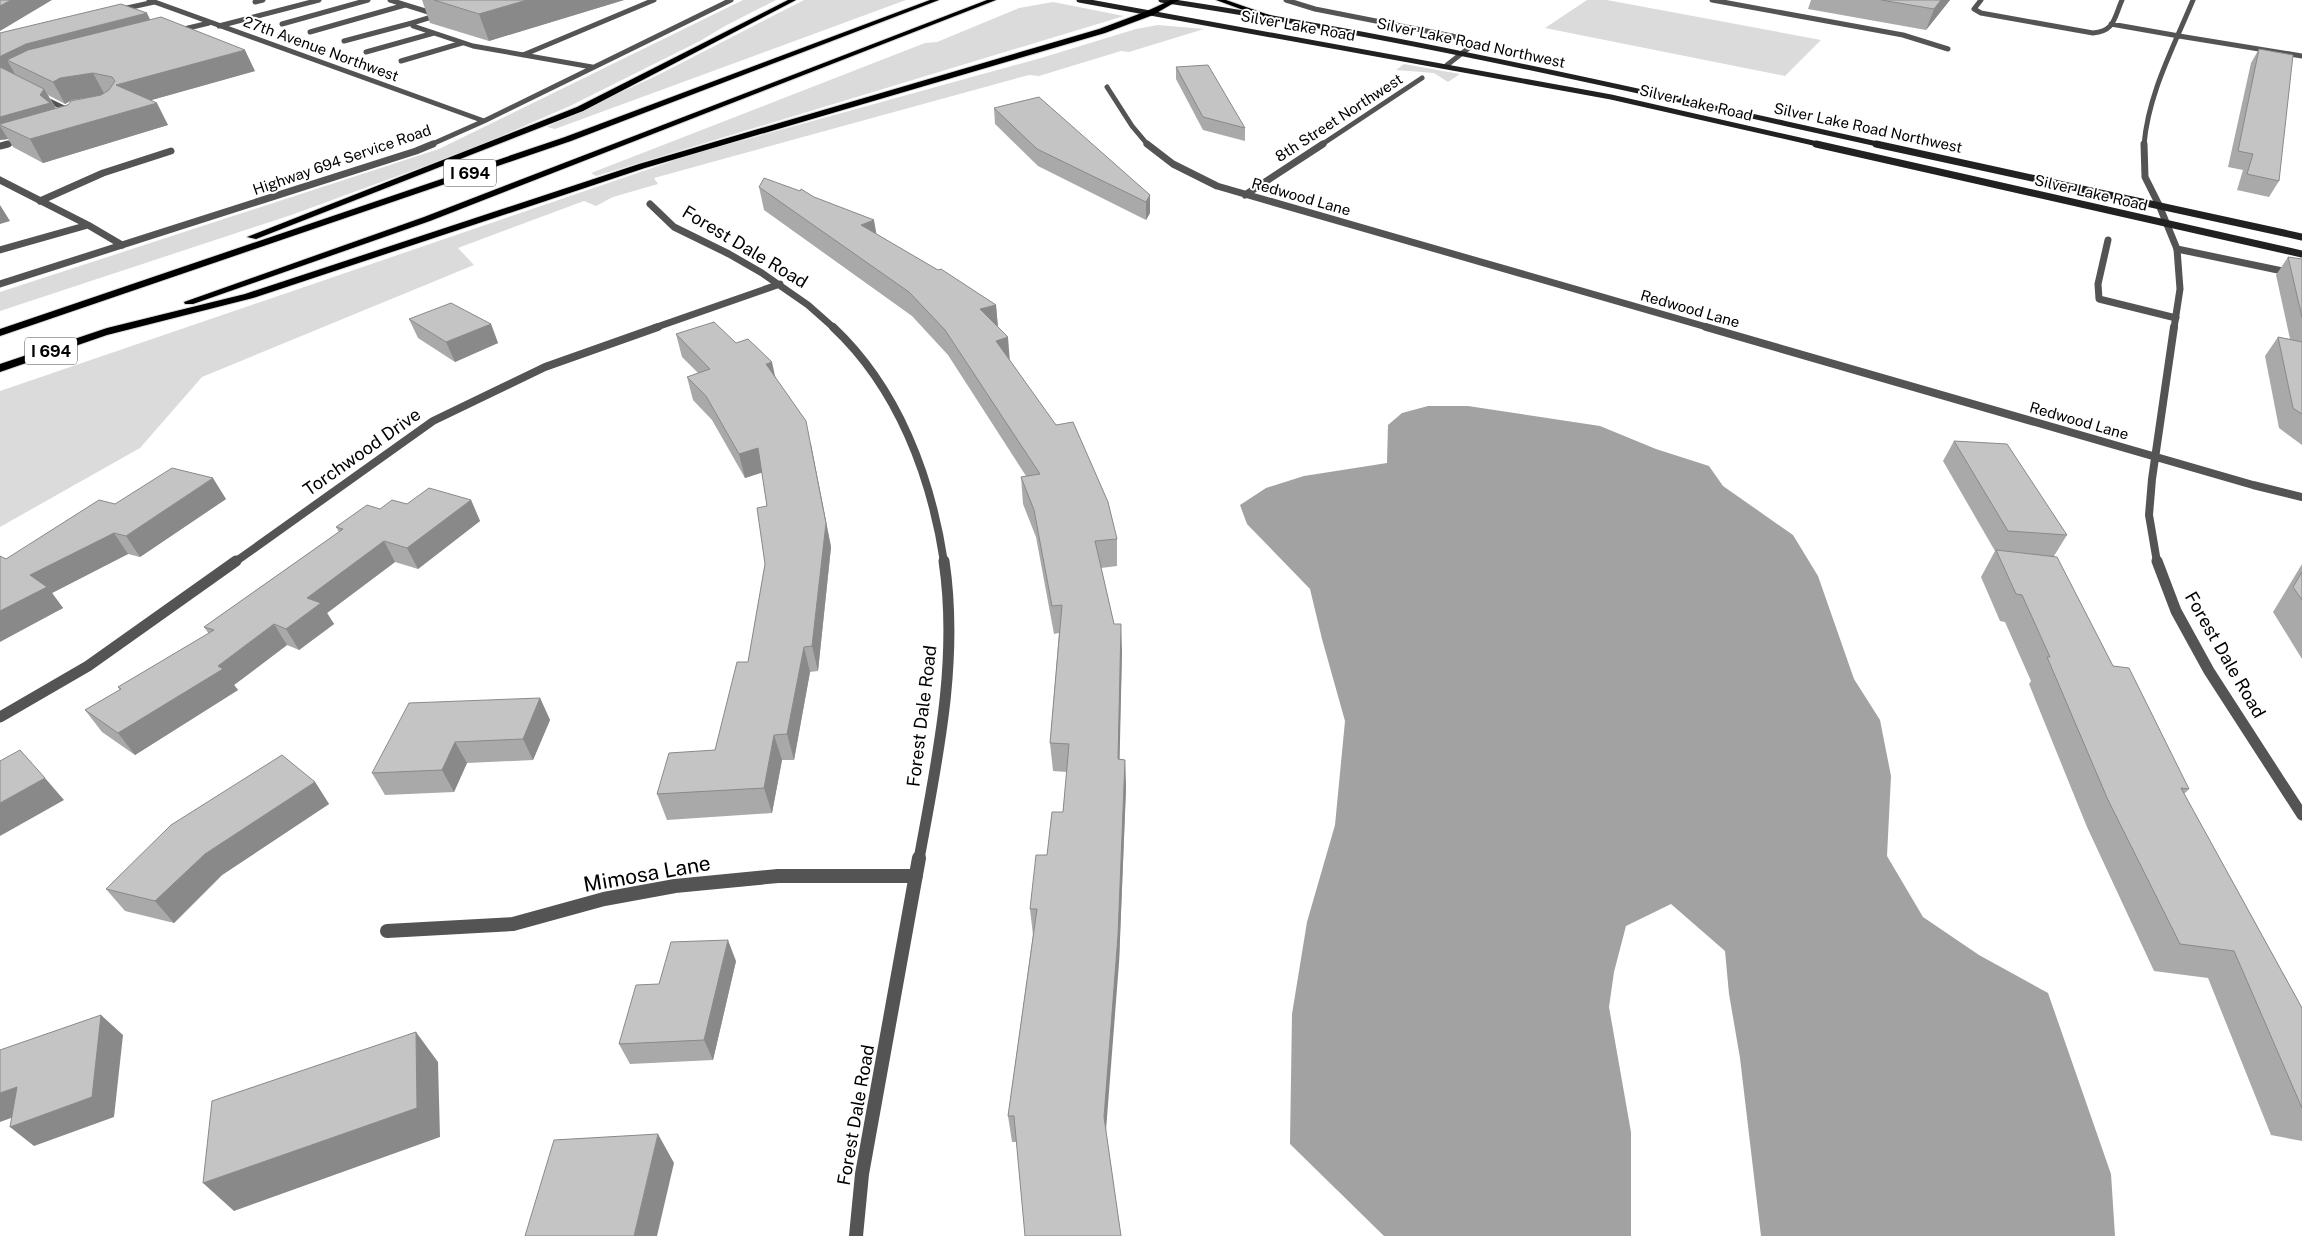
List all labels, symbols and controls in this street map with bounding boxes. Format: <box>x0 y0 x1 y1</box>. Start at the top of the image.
street label: Silver Lake Road <box>1240 7 1357 44</box>
street label: 27th Avenue Northwest <box>241 13 401 85</box>
street label: Silver Lake Road Northwest <box>1375 14 1567 71</box>
street label: 8th Street Northwest <box>1272 70 1406 165</box>
street label: Silver Lake Road <box>1638 81 1754 124</box>
street label: Silver Lake Road Northwest <box>1772 99 1964 156</box>
street label: Highway 694 Service Road <box>251 121 433 198</box>
road number: I 694 <box>444 160 496 187</box>
street label: Silver Lake Road <box>2033 171 2149 214</box>
street label: Redwood Lane <box>1250 174 1353 219</box>
street label: Forest Dale Road <box>679 201 812 292</box>
street label: Redwood Lane <box>1639 286 1742 331</box>
road number: I 694 <box>25 338 77 364</box>
street label: Redwood Lane <box>2028 398 2131 443</box>
street label: Torchwood Drive <box>299 403 425 500</box>
street label: Forest Dale Road <box>2181 588 2270 722</box>
street label: Forest Dale Road <box>902 644 941 788</box>
street label: Mimosa Lane <box>581 850 712 897</box>
street label: Forest Dale Road <box>833 1043 878 1187</box>

